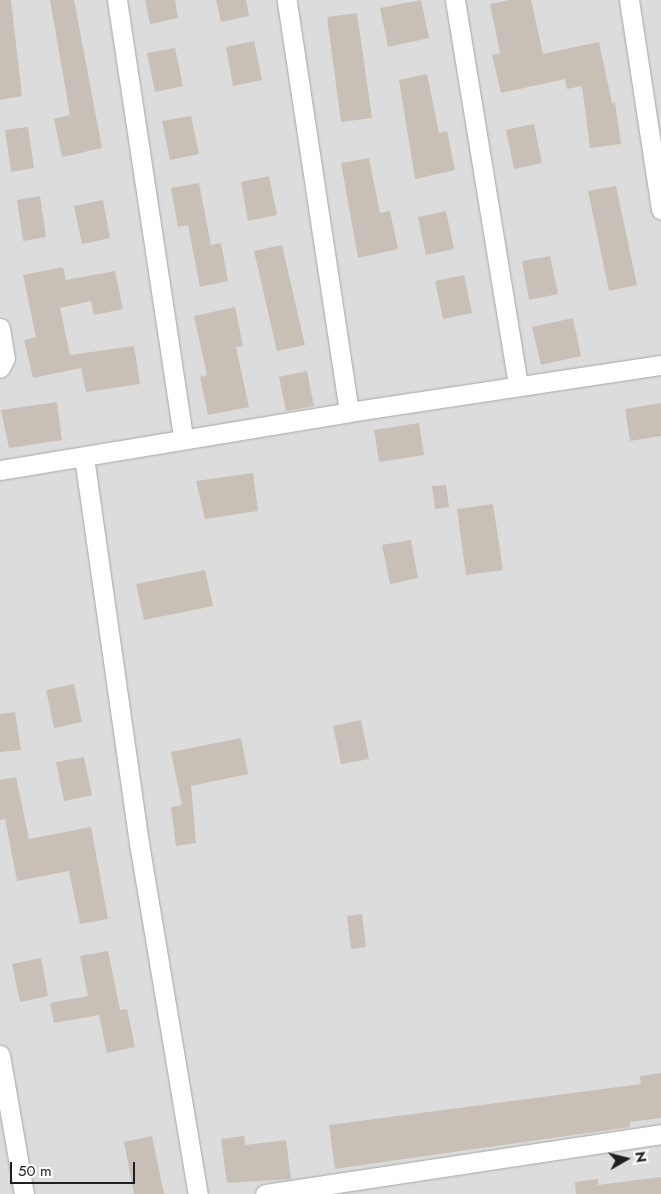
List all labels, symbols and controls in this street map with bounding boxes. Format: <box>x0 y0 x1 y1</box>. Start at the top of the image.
north arrow <box>601 1134 651 1184</box>
text: N <box>630 1150 652 1164</box>
scale bar <box>12 1152 138 1184</box>
text: 50 m <box>18 1160 52 1182</box>

